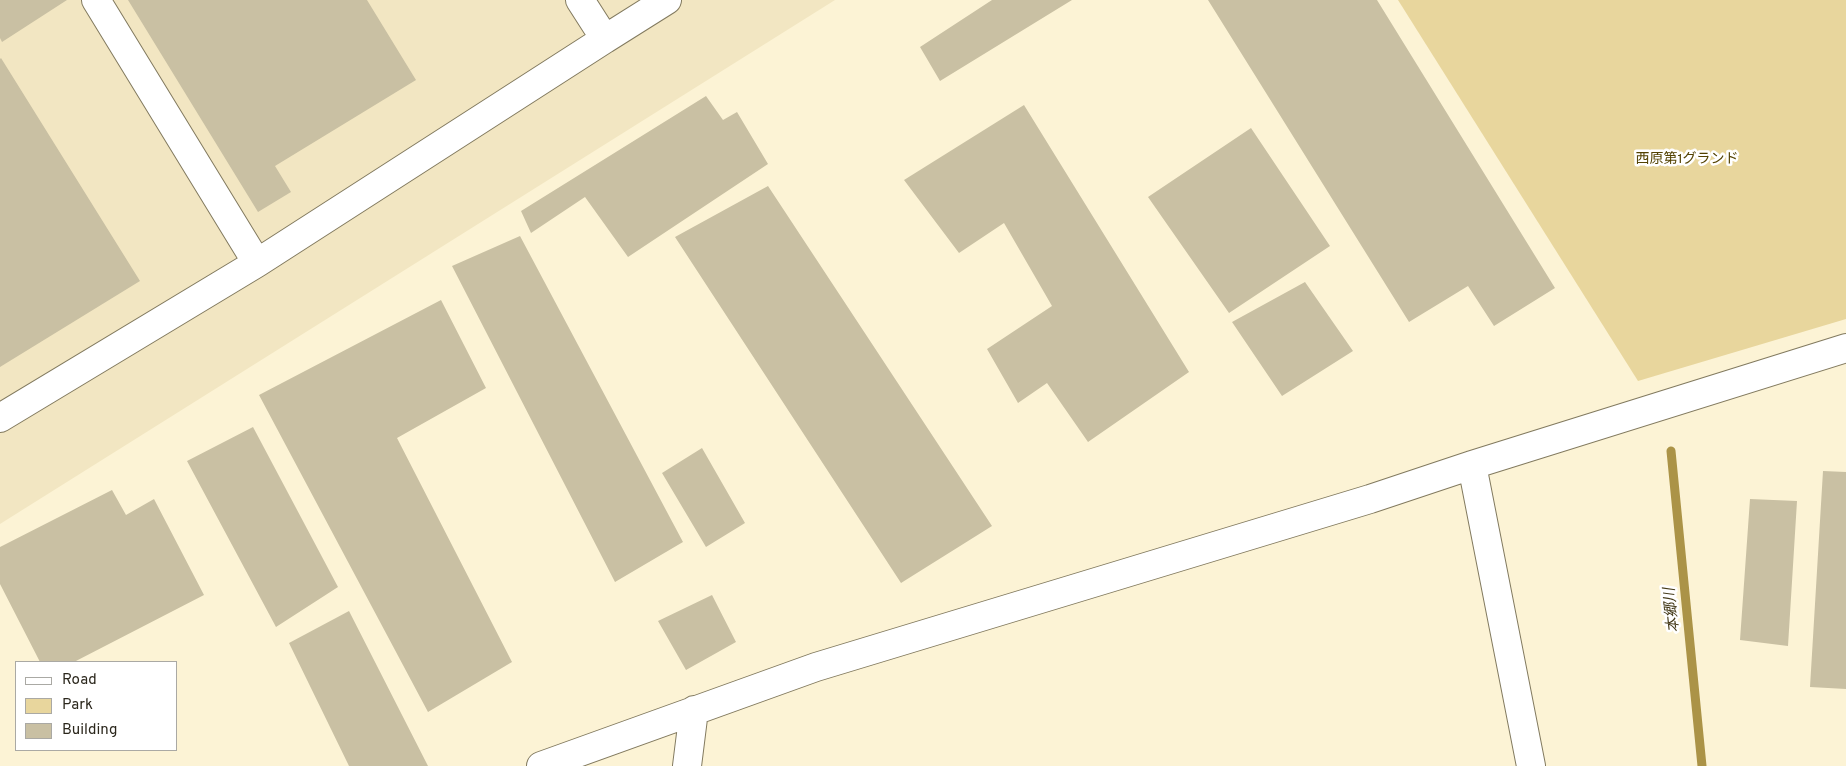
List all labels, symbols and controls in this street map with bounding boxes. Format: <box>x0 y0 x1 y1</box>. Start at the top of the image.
park label: 西原第1グランド <box>1635 152 1739 168</box>
water label: 本郷川 <box>1662 587 1684 633</box>
legend <box>15 661 178 751</box>
text: Road <box>62 671 97 690</box>
text: Park <box>62 696 93 715</box>
text: Building <box>62 721 117 740</box>

